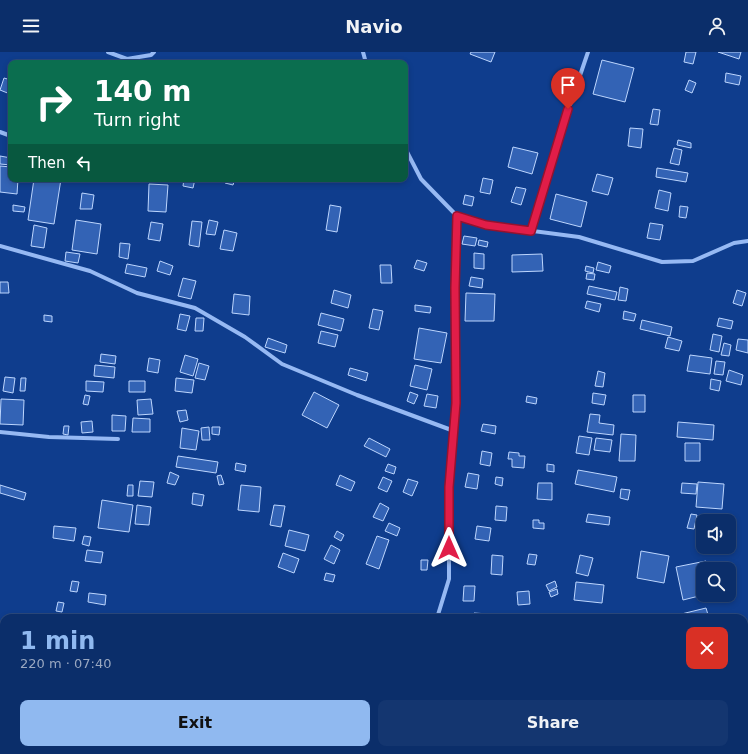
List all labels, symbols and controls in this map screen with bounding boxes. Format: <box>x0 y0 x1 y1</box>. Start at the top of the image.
icon: menu <box>20 15 42 37</box>
icon: person <box>706 15 728 37</box>
text: Navio <box>345 16 403 37</box>
pin <box>551 68 585 109</box>
icon: arrive <box>557 74 579 96</box>
text: 140 m <box>94 75 191 108</box>
icon: right <box>28 76 80 128</box>
text: Turn right <box>94 109 180 130</box>
icon: left <box>73 152 95 174</box>
text: Then <box>28 154 65 172</box>
map controls <box>696 514 736 602</box>
button: sound <box>696 514 736 554</box>
position arrow <box>428 527 470 569</box>
button: search <box>696 562 736 602</box>
text: 1 min <box>20 627 95 655</box>
button: close <box>686 627 728 669</box>
text: 220 m · 07:40 <box>20 656 111 671</box>
button: Exit <box>20 700 370 746</box>
button: Share <box>378 700 728 746</box>

